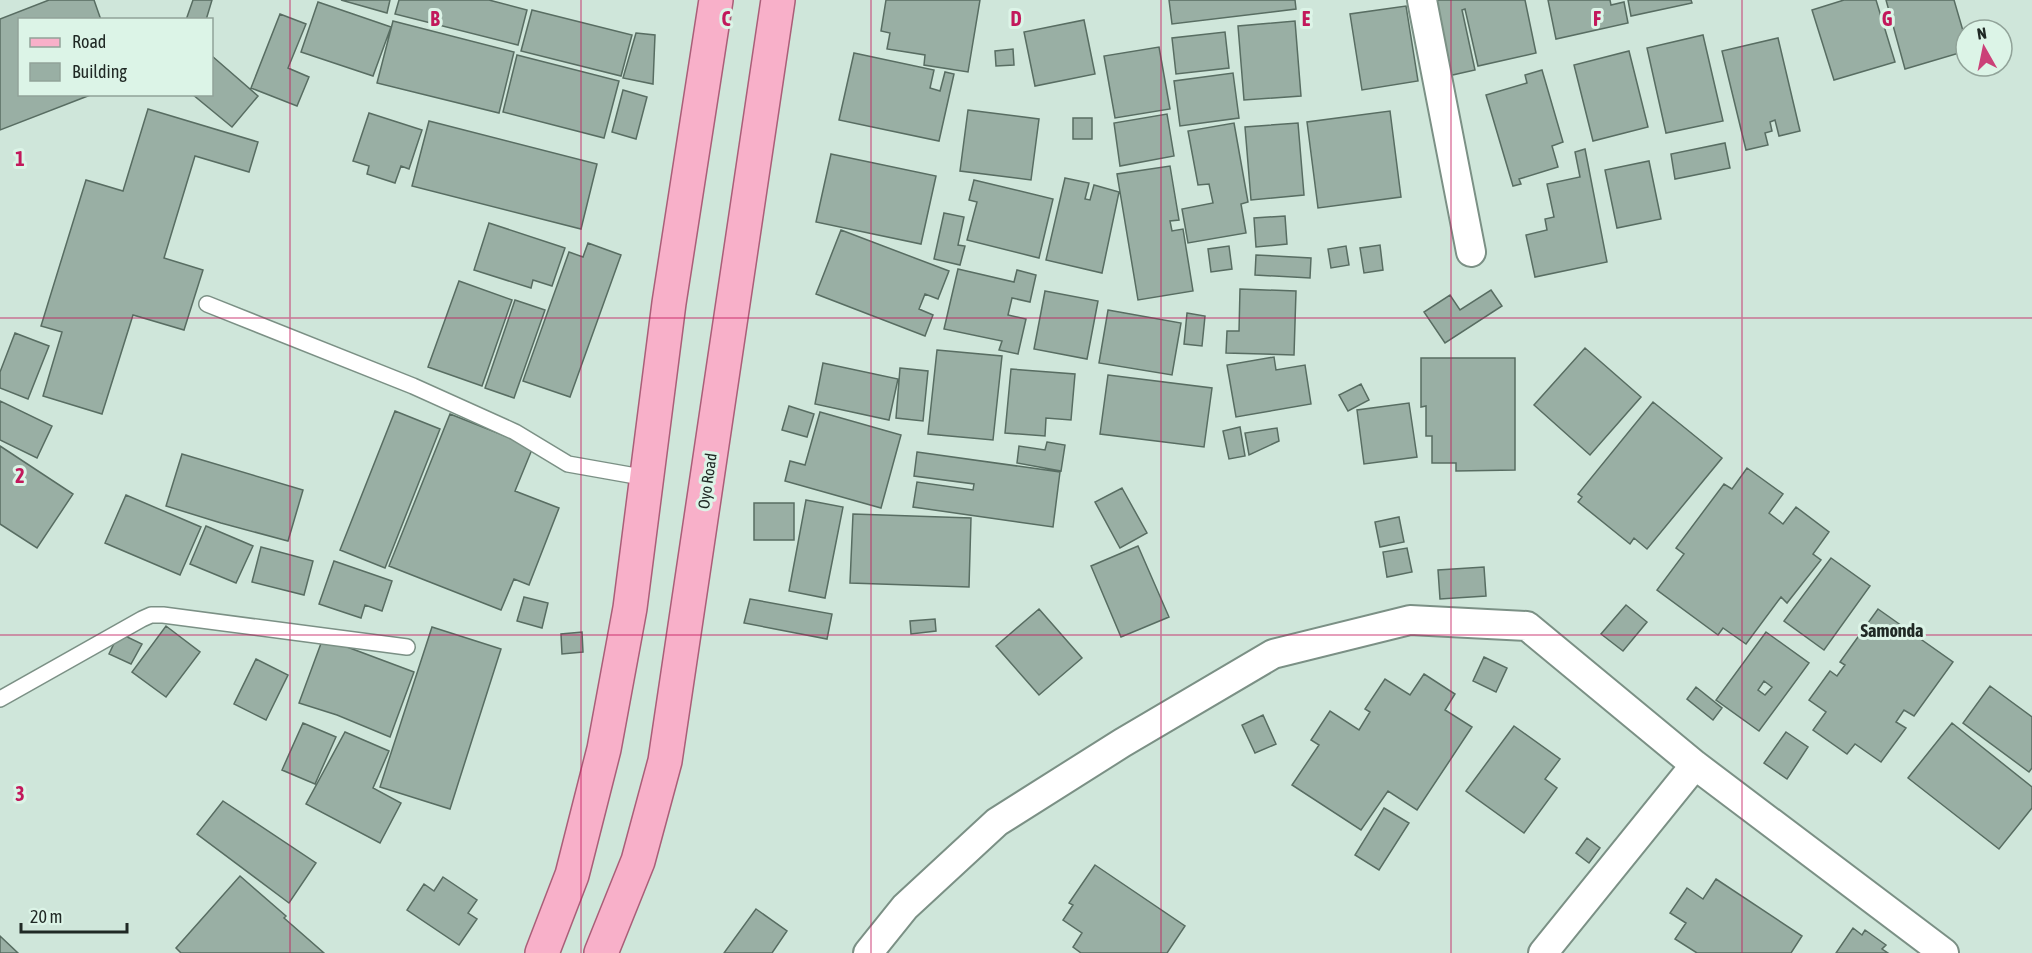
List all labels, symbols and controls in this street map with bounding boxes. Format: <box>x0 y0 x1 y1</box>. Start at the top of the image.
text: B <box>430 7 440 30</box>
text: C <box>722 7 731 30</box>
text: D <box>1010 7 1022 30</box>
text: E <box>1302 7 1311 30</box>
text: F <box>1593 7 1601 30</box>
text: G <box>1882 7 1893 30</box>
legend <box>18 18 213 96</box>
north arrow <box>1954 18 2014 78</box>
text: N <box>1976 24 1988 43</box>
text: Road <box>72 31 106 52</box>
text: Building <box>72 61 127 82</box>
text: 1 <box>15 147 25 170</box>
street label: Oyo Road <box>694 452 721 510</box>
text: 2 <box>15 464 25 487</box>
district label: Samonda <box>1861 620 1923 641</box>
text: 3 <box>15 782 25 805</box>
scale bar <box>21 896 128 934</box>
text: 20 m <box>30 906 62 927</box>

